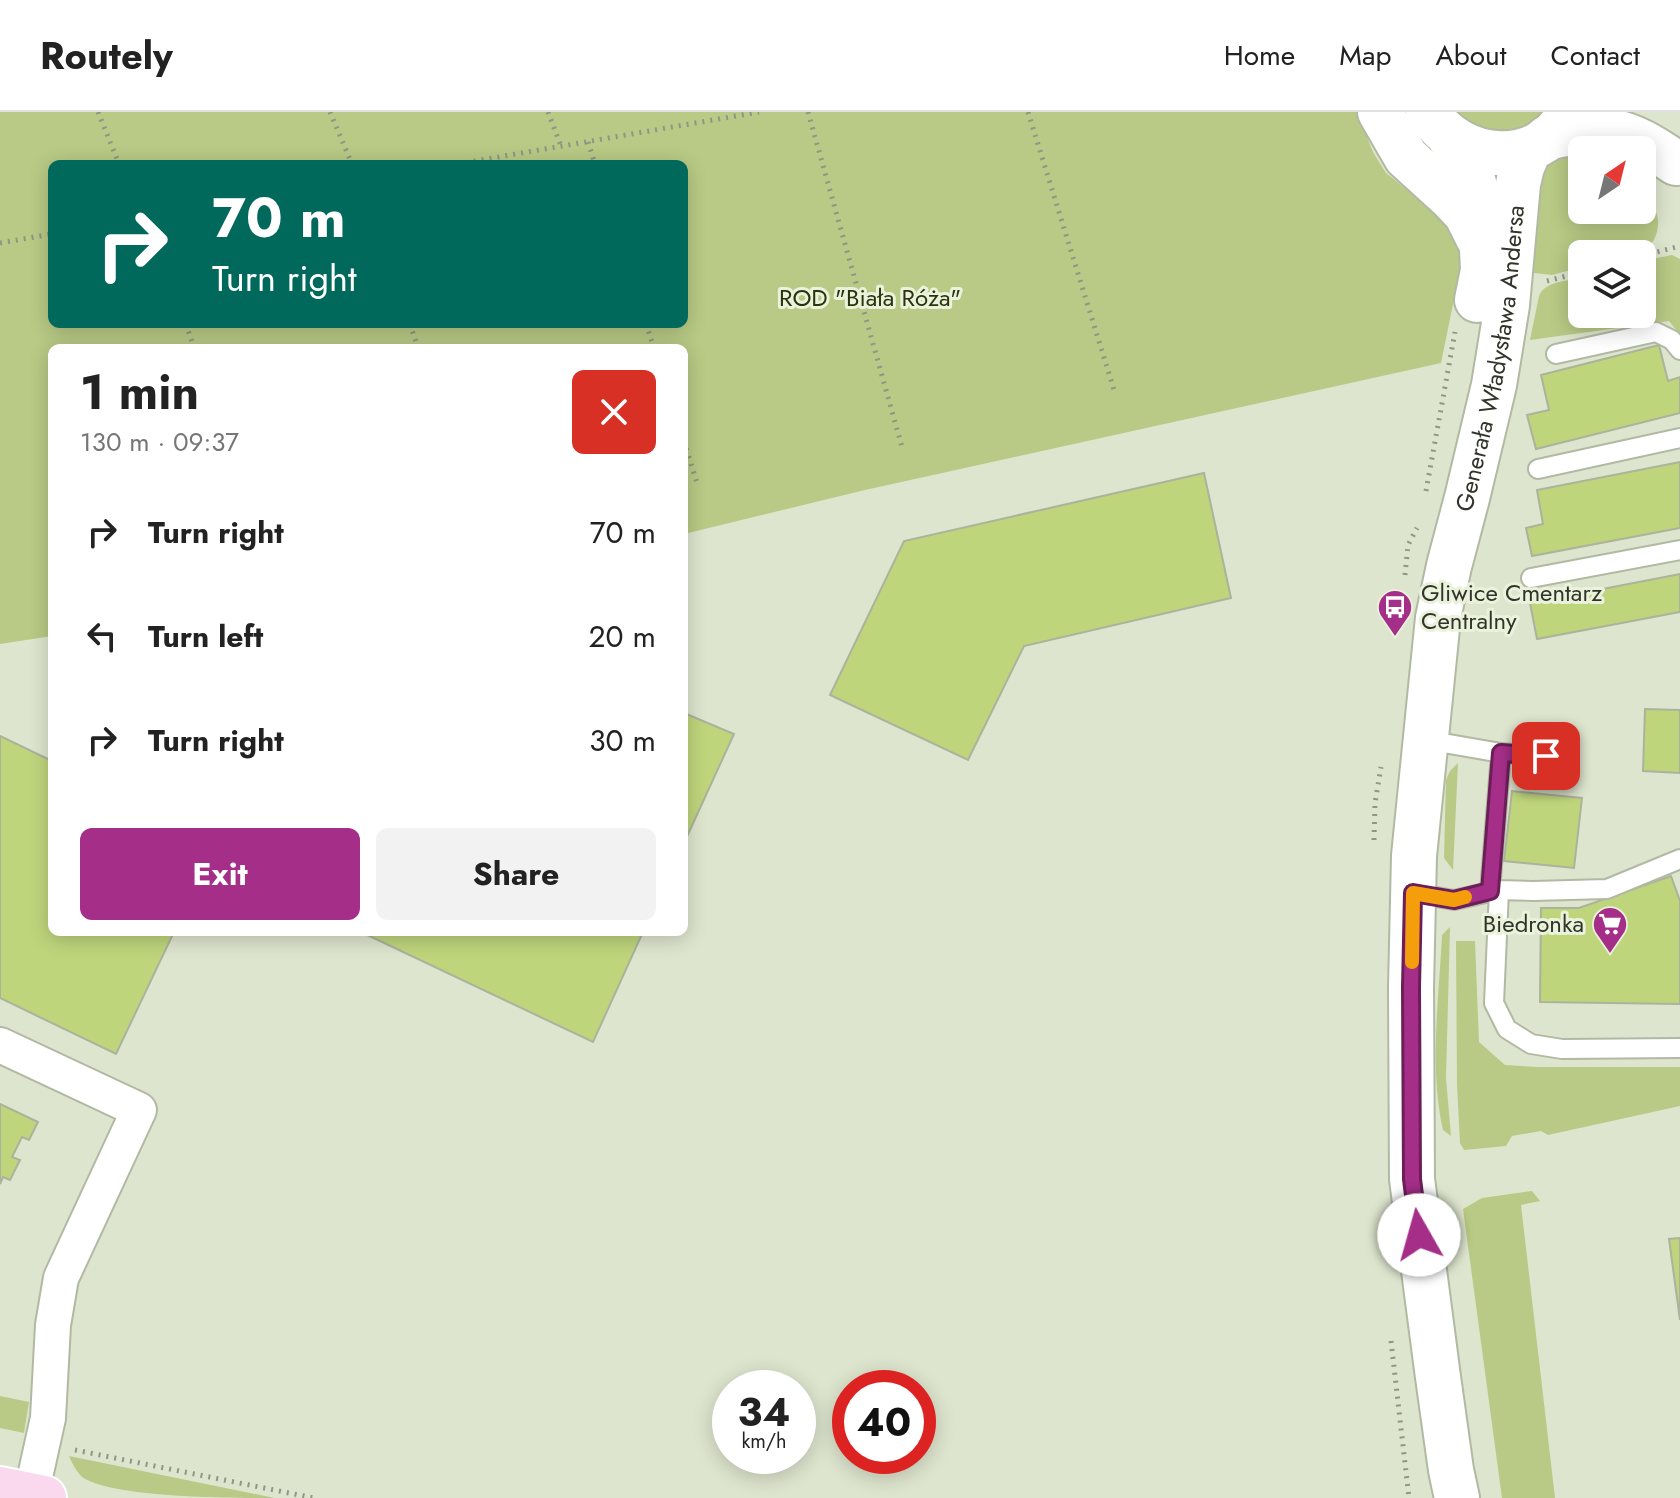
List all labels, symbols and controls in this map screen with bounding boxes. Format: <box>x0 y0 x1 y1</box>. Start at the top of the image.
text: Routely <box>40 28 173 83</box>
text: Home <box>1224 35 1295 76</box>
text: Map <box>1339 35 1391 76</box>
text: About <box>1435 35 1507 76</box>
text: Contact <box>1551 35 1640 76</box>
north arrow <box>1568 136 1656 224</box>
map controls <box>1568 136 1656 328</box>
text: 70 m <box>212 177 346 258</box>
icon: right <box>80 192 184 296</box>
street label: Generała Władysława Andersa <box>1446 204 1533 515</box>
button: layers <box>1568 240 1656 328</box>
text: Turn right <box>212 252 357 304</box>
park label: ROD "Biała Róża" <box>779 280 961 315</box>
text: 1 min <box>80 358 199 427</box>
button: close <box>572 370 656 454</box>
text: 130 m · 09:37 <box>80 423 239 461</box>
icon: right <box>80 510 124 554</box>
text: Turn right <box>148 511 284 554</box>
text: 70 m <box>590 511 656 554</box>
place label: Gliwice Cmentarz Centralny <box>1421 575 1602 638</box>
bus stop icon: Gliwice Cmentarz Centralny <box>1376 588 1414 638</box>
icon: left <box>80 614 124 658</box>
text: Turn left <box>148 615 263 658</box>
text: 20 m <box>589 615 656 658</box>
icon: right <box>80 718 124 762</box>
text: Turn right <box>148 719 284 762</box>
text: 30 m <box>589 719 656 762</box>
pin <box>1512 722 1580 790</box>
icon: arrive <box>1524 734 1568 778</box>
button: Exit <box>80 828 360 920</box>
button: Share <box>376 828 656 920</box>
supermarket icon: Biedronka <box>1591 905 1629 955</box>
place label: Biedronka <box>1483 906 1584 941</box>
position arrow <box>1377 1193 1461 1277</box>
speed limit sign: 40 <box>832 1370 936 1474</box>
text: 34 <box>738 1383 790 1441</box>
text: km/h <box>741 1427 787 1456</box>

